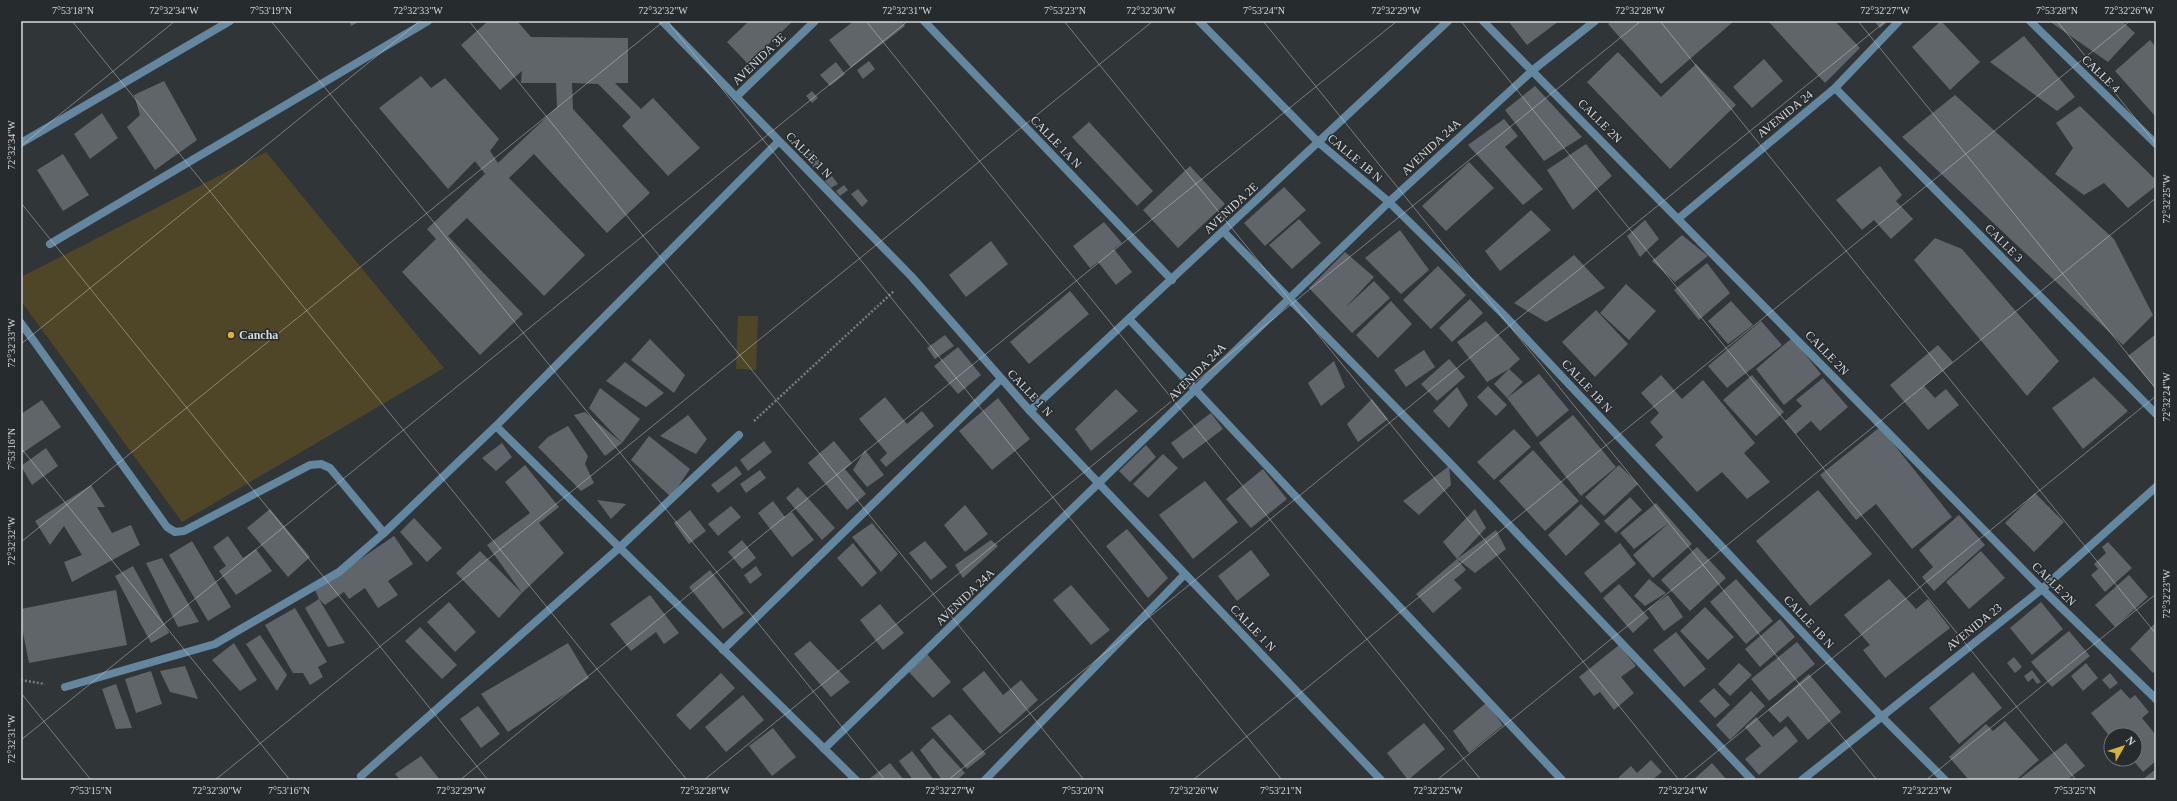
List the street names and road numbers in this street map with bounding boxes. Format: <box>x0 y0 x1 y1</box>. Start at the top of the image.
street label: AVENIDA 3E <box>729 30 789 88</box>
street label: CALLE 4 <box>2079 52 2123 96</box>
street label: AVENIDA 24 <box>1754 87 1816 141</box>
street label: CALLE 2N <box>1575 96 1625 146</box>
street label: CALLE 1A N <box>1028 113 1085 171</box>
street label: AVENIDA 24A <box>1398 116 1464 178</box>
street label: CALLE 1 N <box>783 129 835 181</box>
street label: CALLE 1B N <box>1325 131 1386 185</box>
street label: AVENIDA 2E <box>1201 179 1261 237</box>
street label: CALLE 3 <box>1982 221 2026 265</box>
street label: CALLE 2N <box>1802 328 1852 378</box>
street label: AVENIDA 24A <box>1165 340 1229 404</box>
street label: CALLE 1B N <box>1559 357 1615 416</box>
street label: CALLE 1 N <box>1005 367 1056 420</box>
street label: CALLE 2N <box>2029 559 2079 609</box>
street label: AVENIDA 24A <box>933 565 997 628</box>
street label: CALLE 1B N <box>1781 593 1837 652</box>
street label: AVENIDA 23 <box>1943 600 2005 654</box>
street label: CALLE 1 N <box>1227 602 1279 654</box>

